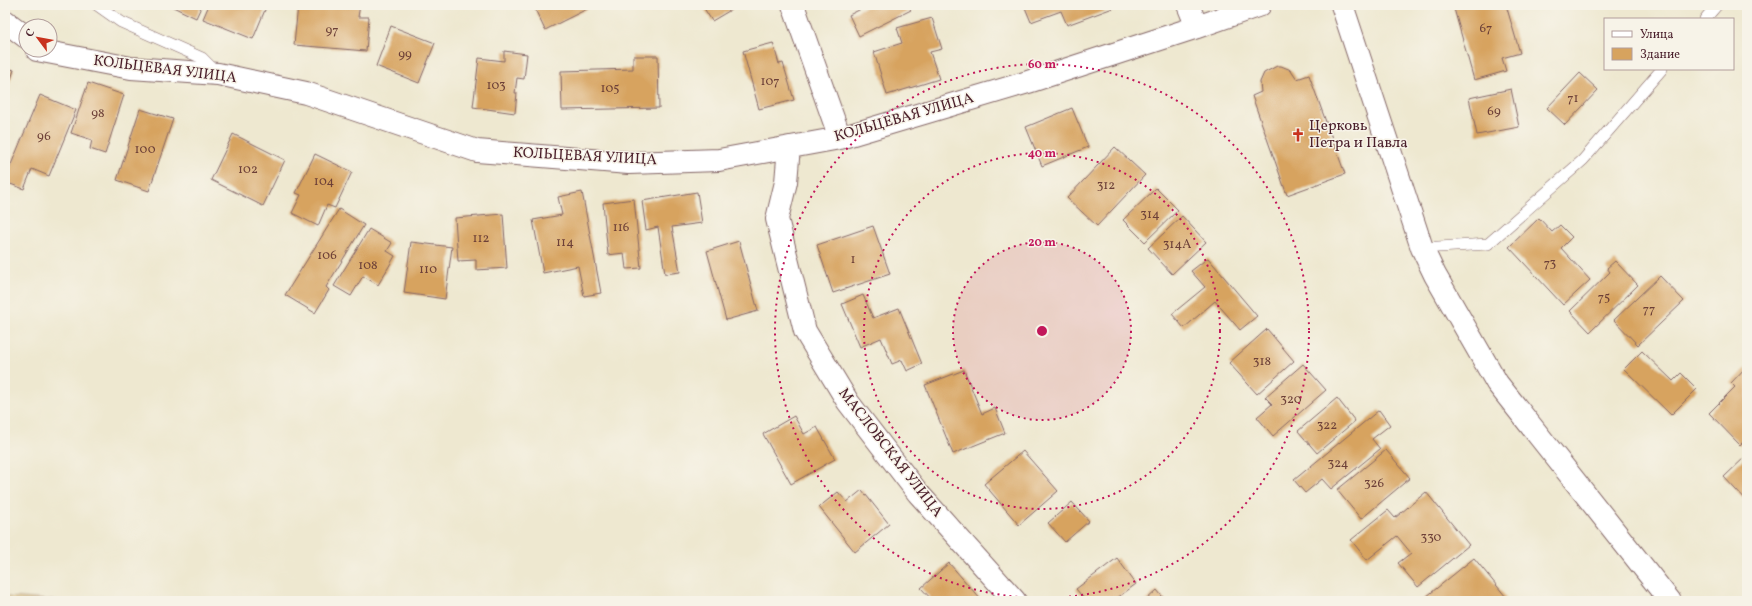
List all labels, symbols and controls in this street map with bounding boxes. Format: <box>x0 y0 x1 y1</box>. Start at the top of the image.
north arrow <box>18 18 58 58</box>
legend <box>1604 18 1734 70</box>
house number: 67 <box>1480 20 1492 38</box>
house number: 97 <box>325 22 339 40</box>
text: С <box>23 27 39 40</box>
text: Улица <box>1640 27 1673 43</box>
house number: 99 <box>398 46 412 64</box>
text: Здание <box>1640 47 1680 63</box>
street label: КОЛЬЦЕВАЯ УЛИЦА <box>92 51 238 89</box>
text: 60 m <box>1028 57 1056 73</box>
house number: 107 <box>760 73 780 91</box>
house number: 103 <box>486 77 506 95</box>
house number: 105 <box>601 80 619 98</box>
street label: КОЛЬЦЕВАЯ УЛИЦА <box>832 88 977 148</box>
house number: 71 <box>1567 90 1579 108</box>
house number: 69 <box>1487 103 1501 121</box>
house number: 98 <box>91 105 105 123</box>
place label: Церковь Петра и Павла <box>1309 116 1408 154</box>
church icon: Церковь Петра и Павла <box>1290 127 1306 143</box>
house number: 96 <box>37 128 51 146</box>
house number: 100 <box>135 141 156 159</box>
street label: КОЛЬЦЕВАЯ УЛИЦА <box>512 143 658 171</box>
text: 40 m <box>1028 146 1057 162</box>
house number: 102 <box>238 161 258 179</box>
house number: 104 <box>314 173 334 191</box>
house number: 312 <box>1097 177 1115 195</box>
house number: 314 <box>1140 206 1160 224</box>
house number: 116 <box>613 219 630 237</box>
house number: 112 <box>472 230 490 248</box>
house number: 114 <box>556 234 574 252</box>
text: 20 m <box>1028 235 1056 251</box>
house number: 314А <box>1163 236 1191 254</box>
house number: 106 <box>317 247 337 265</box>
house number: 1 <box>850 251 856 269</box>
house number: 73 <box>1544 255 1557 273</box>
house number: 108 <box>358 257 378 275</box>
house number: 110 <box>419 261 437 279</box>
house number: 75 <box>1598 289 1610 307</box>
house number: 77 <box>1643 301 1655 319</box>
centre of rings <box>1035 324 1049 338</box>
house number: 318 <box>1253 353 1271 371</box>
street label: МАСЛОВСКАЯ УЛИЦА <box>833 384 948 523</box>
house number: 320 <box>1280 391 1302 409</box>
house number: 322 <box>1317 417 1337 435</box>
house number: 324 <box>1327 455 1349 473</box>
house number: 326 <box>1364 475 1385 493</box>
house number: 330 <box>1421 529 1442 547</box>

